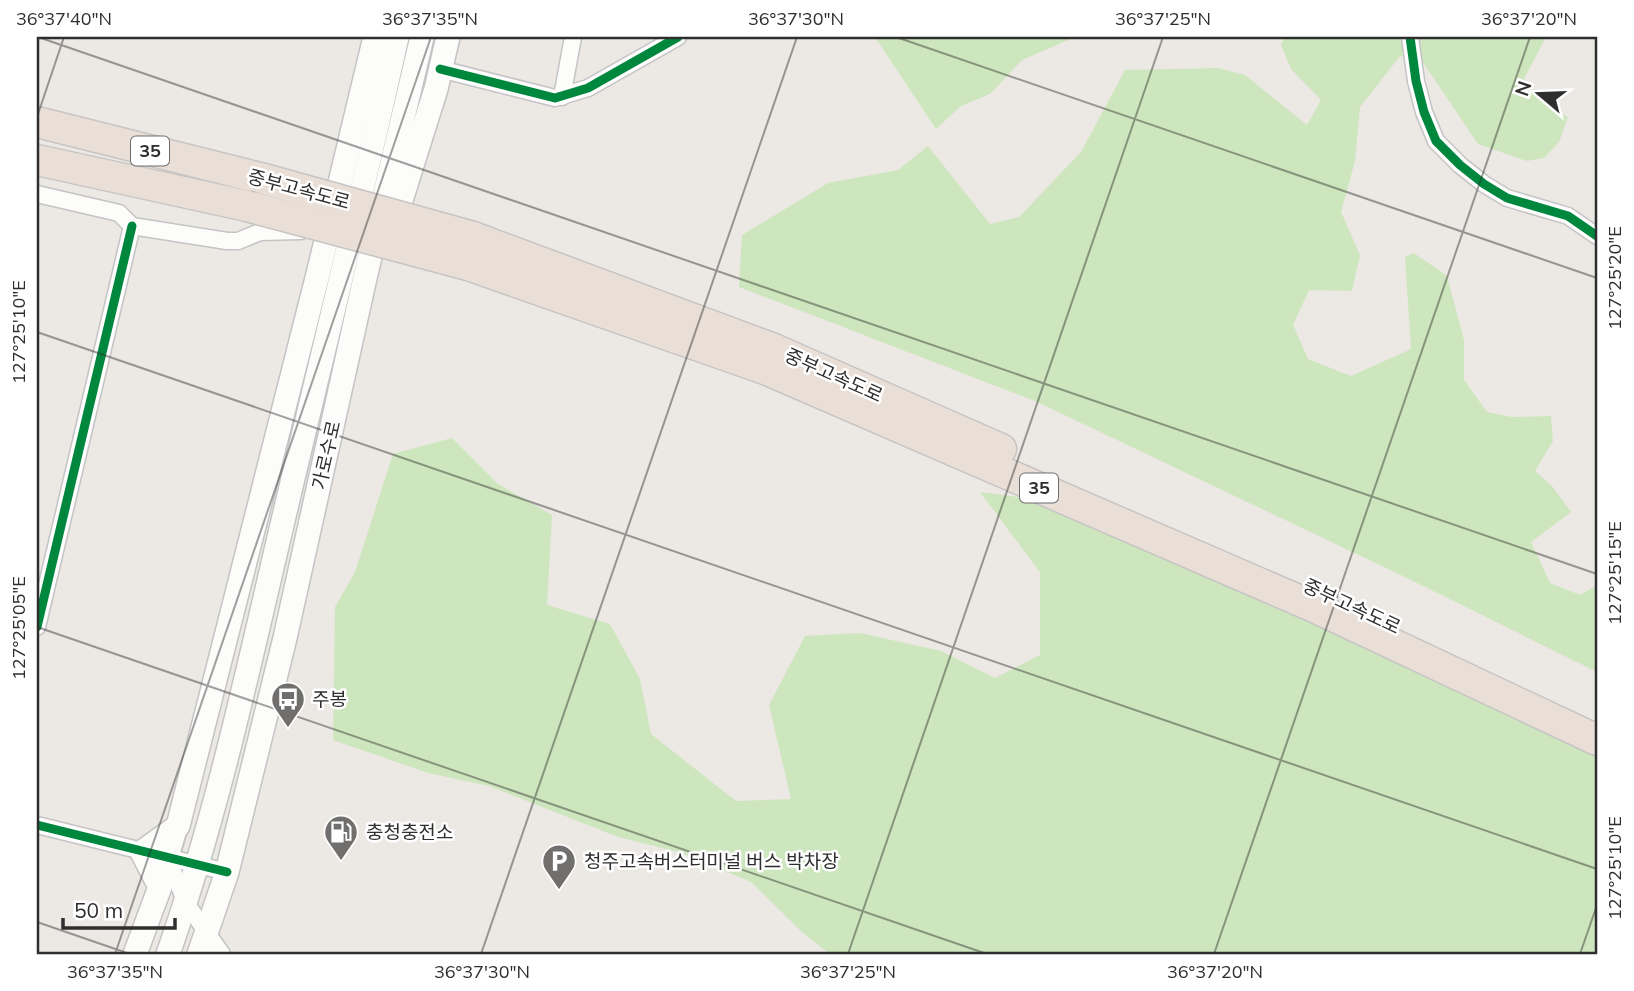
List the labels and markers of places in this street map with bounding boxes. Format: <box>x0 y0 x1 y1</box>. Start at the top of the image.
bus stop icon: 주봉 <box>269 680 307 729</box>
place label: 주봉 <box>312 687 347 711</box>
fuel station icon: 충청충전소 <box>322 813 360 862</box>
place label: 충청충전소 <box>366 820 453 844</box>
parking icon: 청주고속버스터미널 버스 박차장 <box>540 842 578 891</box>
place label: 청주고속버스터미널 버스 박차장 <box>584 849 839 873</box>

